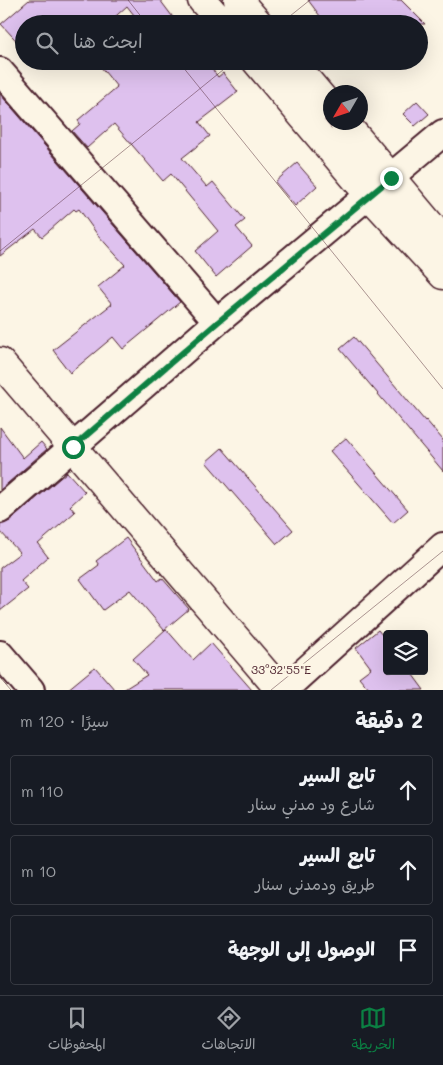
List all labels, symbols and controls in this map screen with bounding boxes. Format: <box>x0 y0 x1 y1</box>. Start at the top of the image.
search box <box>15 15 428 70</box>
text: ابحث هنا <box>73 28 143 53</box>
icon: search <box>33 29 61 57</box>
north arrow <box>323 85 368 130</box>
route end <box>380 167 403 190</box>
route start <box>62 436 85 459</box>
map controls <box>383 630 428 675</box>
button: layers <box>383 630 428 675</box>
text: 33°32'55"E <box>251 661 311 677</box>
text: 2 دقيقة <box>355 706 423 733</box>
text: سيرًا · 120 m <box>20 710 109 731</box>
text: تابع السير <box>300 762 375 787</box>
icon: ahead <box>394 776 422 804</box>
text: 110 m <box>21 780 63 801</box>
text: شارع ود مدني سنار <box>249 793 375 814</box>
text: تابع السير <box>300 842 375 867</box>
icon: ahead <box>394 856 422 884</box>
text: 10 m <box>21 860 56 881</box>
text: طريق ودمدنى سنار <box>255 873 375 894</box>
text: الوصول إلى الوجهة <box>228 936 375 961</box>
icon: arrive <box>394 936 422 964</box>
tab: المحفوظات <box>48 1004 106 1057</box>
tab: الاتجاهات <box>201 1004 256 1057</box>
tab: الخريطة <box>351 1004 395 1057</box>

